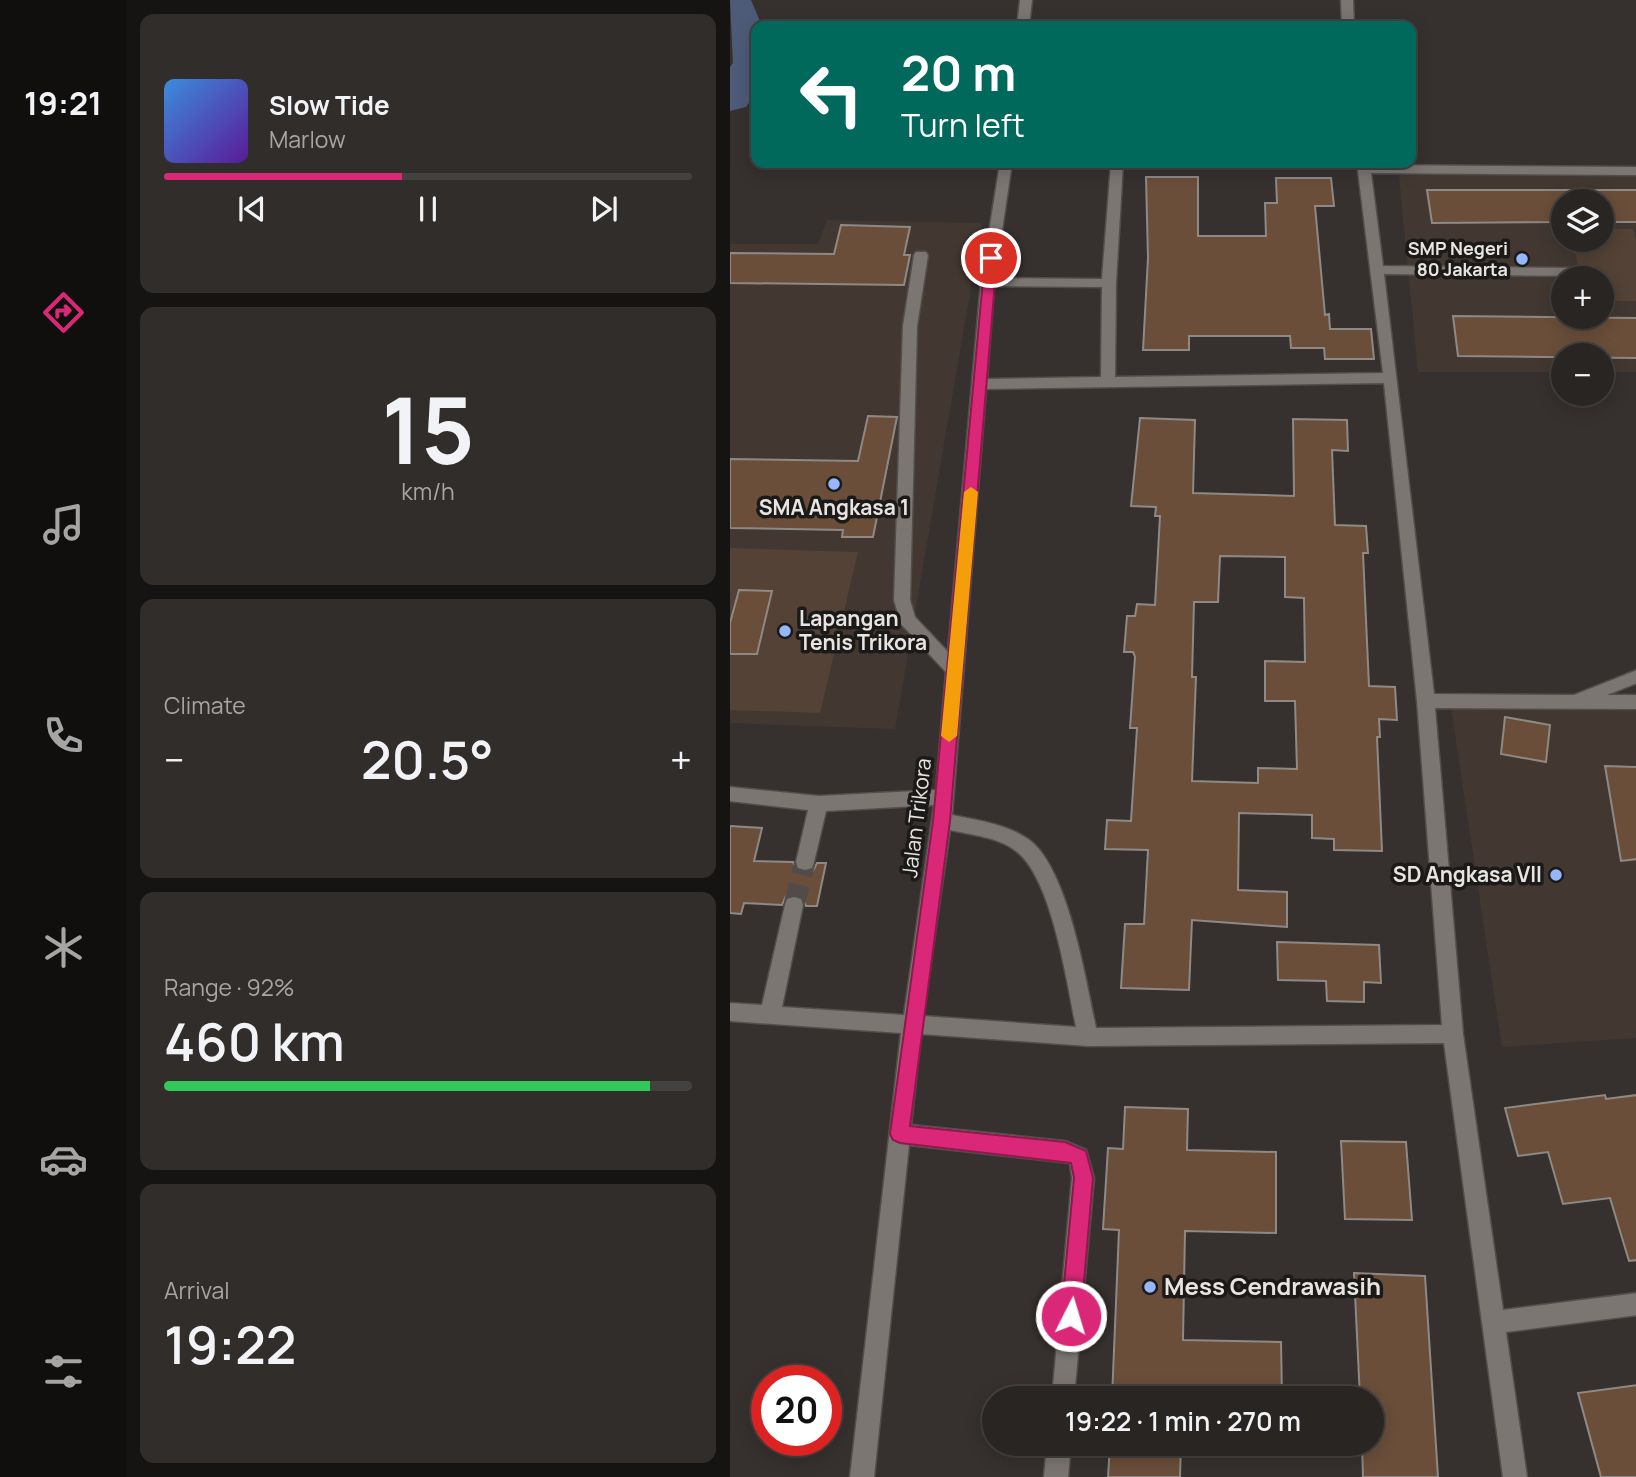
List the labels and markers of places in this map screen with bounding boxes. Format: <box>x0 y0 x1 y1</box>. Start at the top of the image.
pin <box>961 228 1021 288</box>
place label: SMP Negeri 80 Jakarta <box>1408 236 1508 281</box>
marker: SMP Negeri 80 Jakarta <box>1514 251 1530 267</box>
marker: SMA Angkasa 1 <box>826 476 842 492</box>
place label: SMA Angkasa 1 <box>759 493 909 521</box>
place label: Lapangan Tenis Trikora <box>799 604 927 656</box>
marker: Lapangan Tenis Trikora <box>777 623 793 639</box>
place label: SD Angkasa VII <box>1393 860 1542 888</box>
marker: SD Angkasa VII <box>1548 867 1564 883</box>
place label: Mess Cendrawasih <box>1164 1269 1381 1302</box>
marker: Mess Cendrawasih <box>1142 1279 1158 1295</box>

